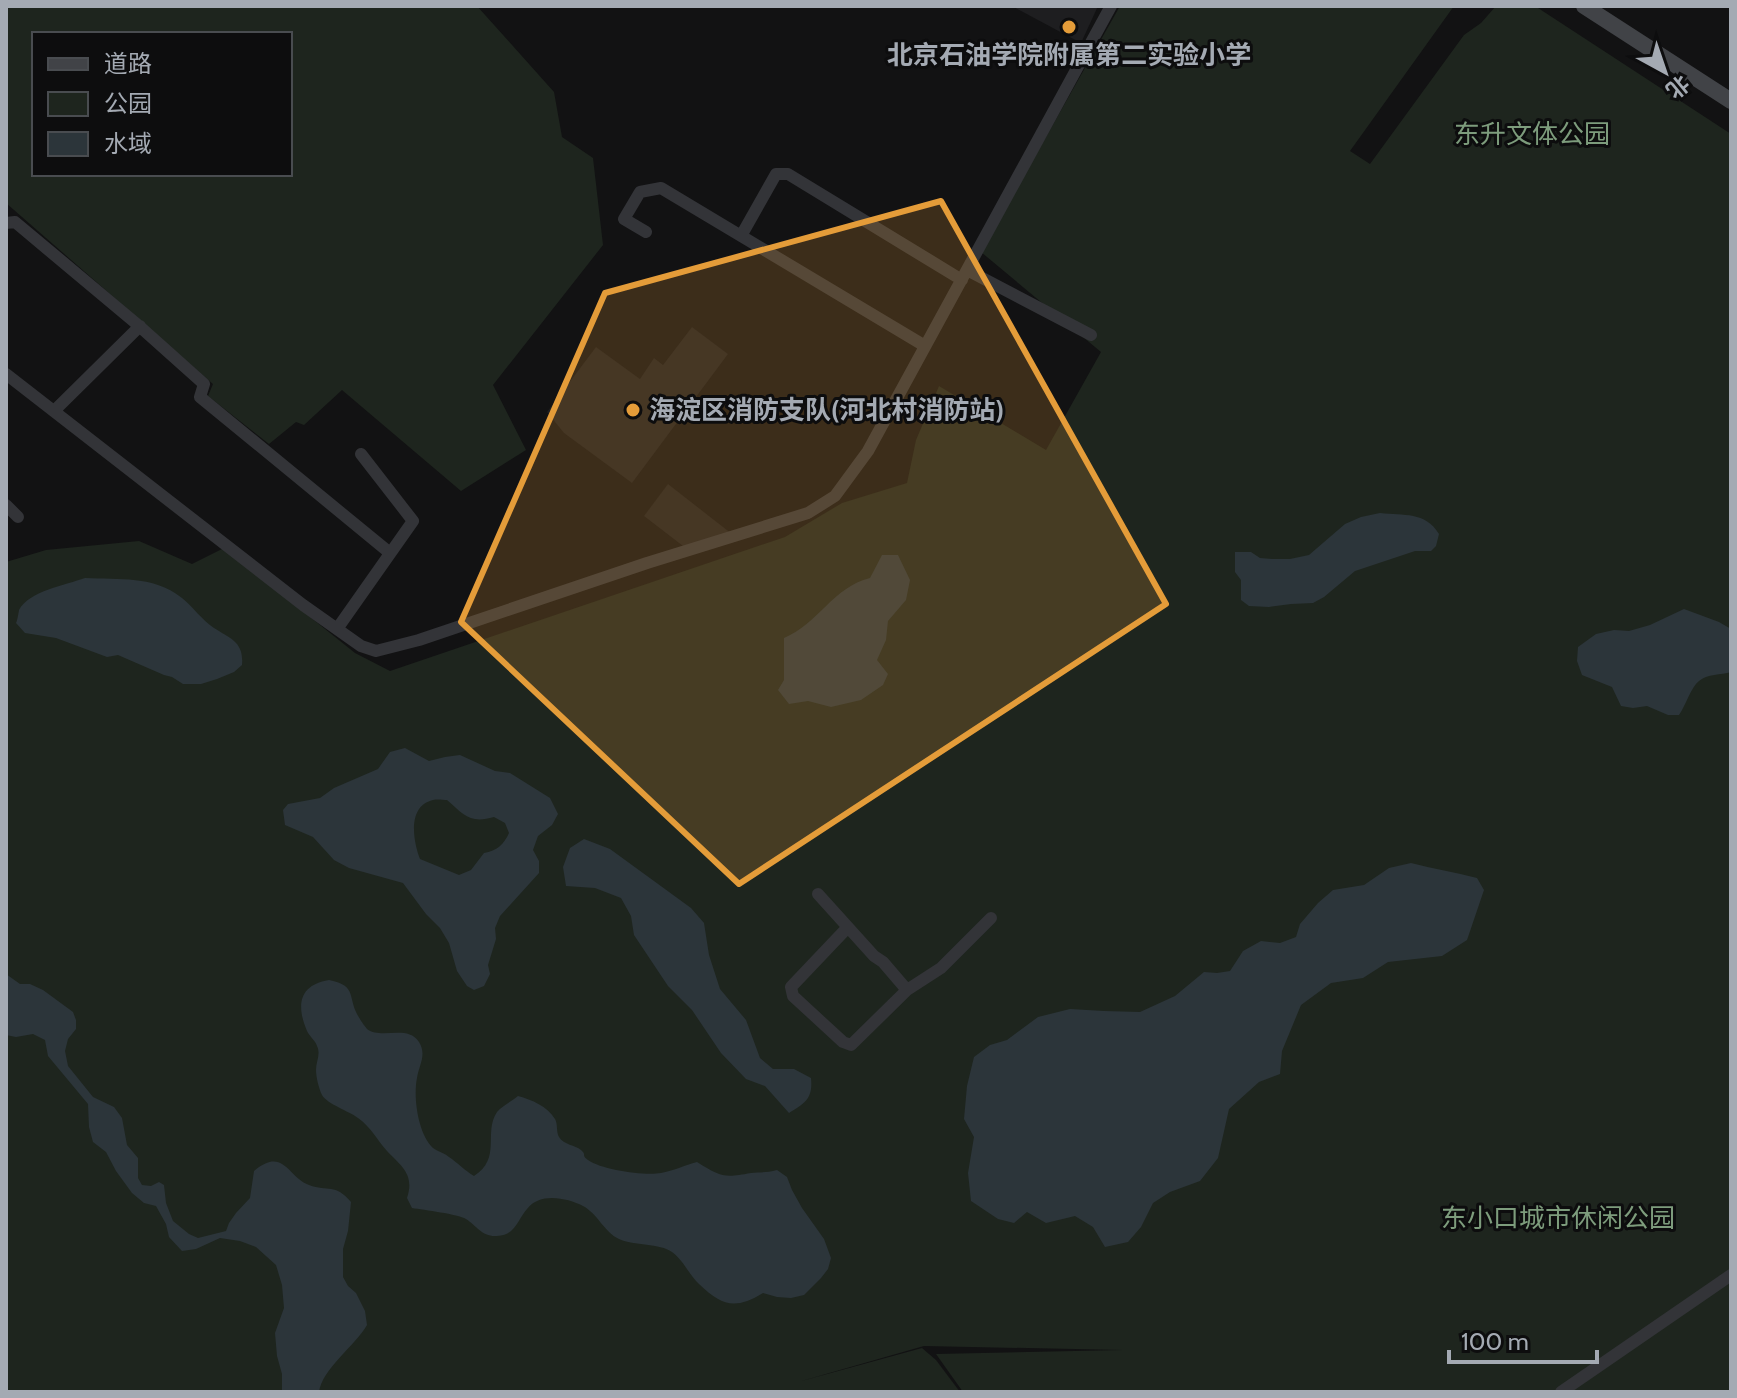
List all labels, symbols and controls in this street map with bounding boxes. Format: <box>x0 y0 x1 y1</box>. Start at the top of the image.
marker: 北京石油学院附属第二实验小学 <box>1060 18 1078 36</box>
legend <box>32 32 292 176</box>
north arrow <box>1625 32 1705 112</box>
place label: 北京石油学院附属第二实验小学 <box>887 39 1251 71</box>
text: 道路 <box>104 49 152 78</box>
text: 北 <box>1660 70 1695 104</box>
text: 公园 <box>104 89 152 118</box>
park label: 东升文体公园 <box>1454 118 1610 150</box>
text: 水域 <box>104 129 152 158</box>
place label: 海淀区消防支队(河北村消防站) <box>649 394 1004 426</box>
marker: 海淀区消防支队(河北村消防站) <box>624 401 642 419</box>
park label: 东小口城市休闲公园 <box>1441 1202 1675 1234</box>
scale bar <box>1449 1314 1597 1364</box>
text: 100 m <box>1461 1327 1529 1356</box>

